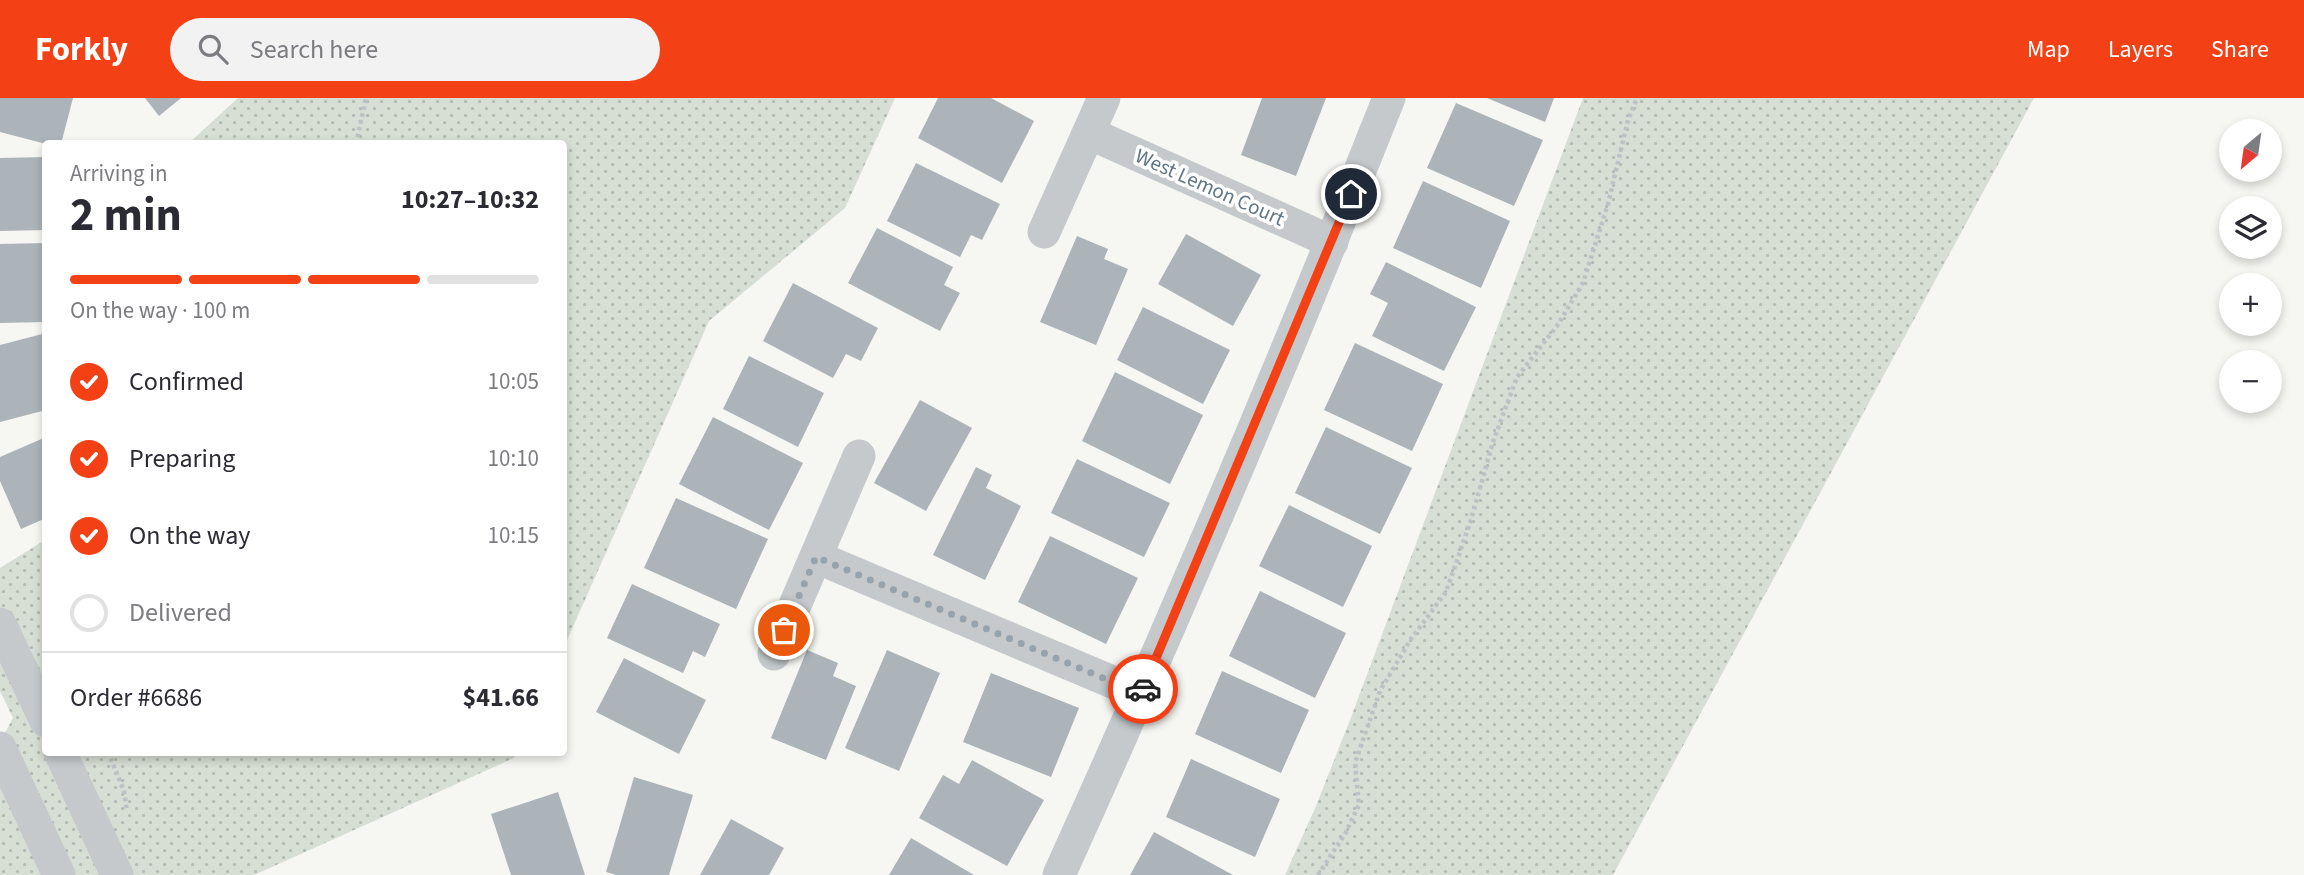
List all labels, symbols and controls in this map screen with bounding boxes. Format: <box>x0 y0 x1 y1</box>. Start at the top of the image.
search box <box>170 18 660 81</box>
text: Forkly <box>35 26 128 73</box>
icon: search <box>194 30 232 68</box>
text: Search here <box>250 31 378 68</box>
text: Map <box>2027 32 2070 67</box>
text: Layers <box>2108 32 2173 67</box>
text: Share <box>2211 32 2269 67</box>
north arrow <box>2219 119 2282 182</box>
map controls <box>2219 119 2282 413</box>
street label: West Lemon Court <box>1131 141 1289 233</box>
text: Arriving in <box>70 157 168 190</box>
pin <box>1321 164 1381 224</box>
icon: home <box>1332 175 1370 213</box>
text: 10:27–10:32 <box>401 181 539 218</box>
text: 2 min <box>70 183 182 248</box>
button: layers <box>2219 196 2282 259</box>
button: + <box>2219 273 2282 336</box>
text: On the way · 100 m <box>70 294 250 327</box>
button: − <box>2219 350 2282 413</box>
icon: check <box>70 363 108 401</box>
text: Confirmed <box>129 363 244 400</box>
text: 10:05 <box>488 365 539 398</box>
icon: check <box>70 440 108 478</box>
text: Preparing <box>129 440 235 477</box>
text: 10:10 <box>488 442 539 475</box>
icon: check <box>70 517 108 555</box>
text: On the way <box>129 517 250 554</box>
text: 10:15 <box>488 519 539 552</box>
text: Delivered <box>129 594 232 631</box>
pin <box>754 600 814 660</box>
icon: bag <box>765 611 803 649</box>
courier <box>1108 654 1178 724</box>
icon: car <box>1124 670 1162 708</box>
text: Order #6686 <box>70 679 202 716</box>
text: $41.66 <box>463 679 539 716</box>

